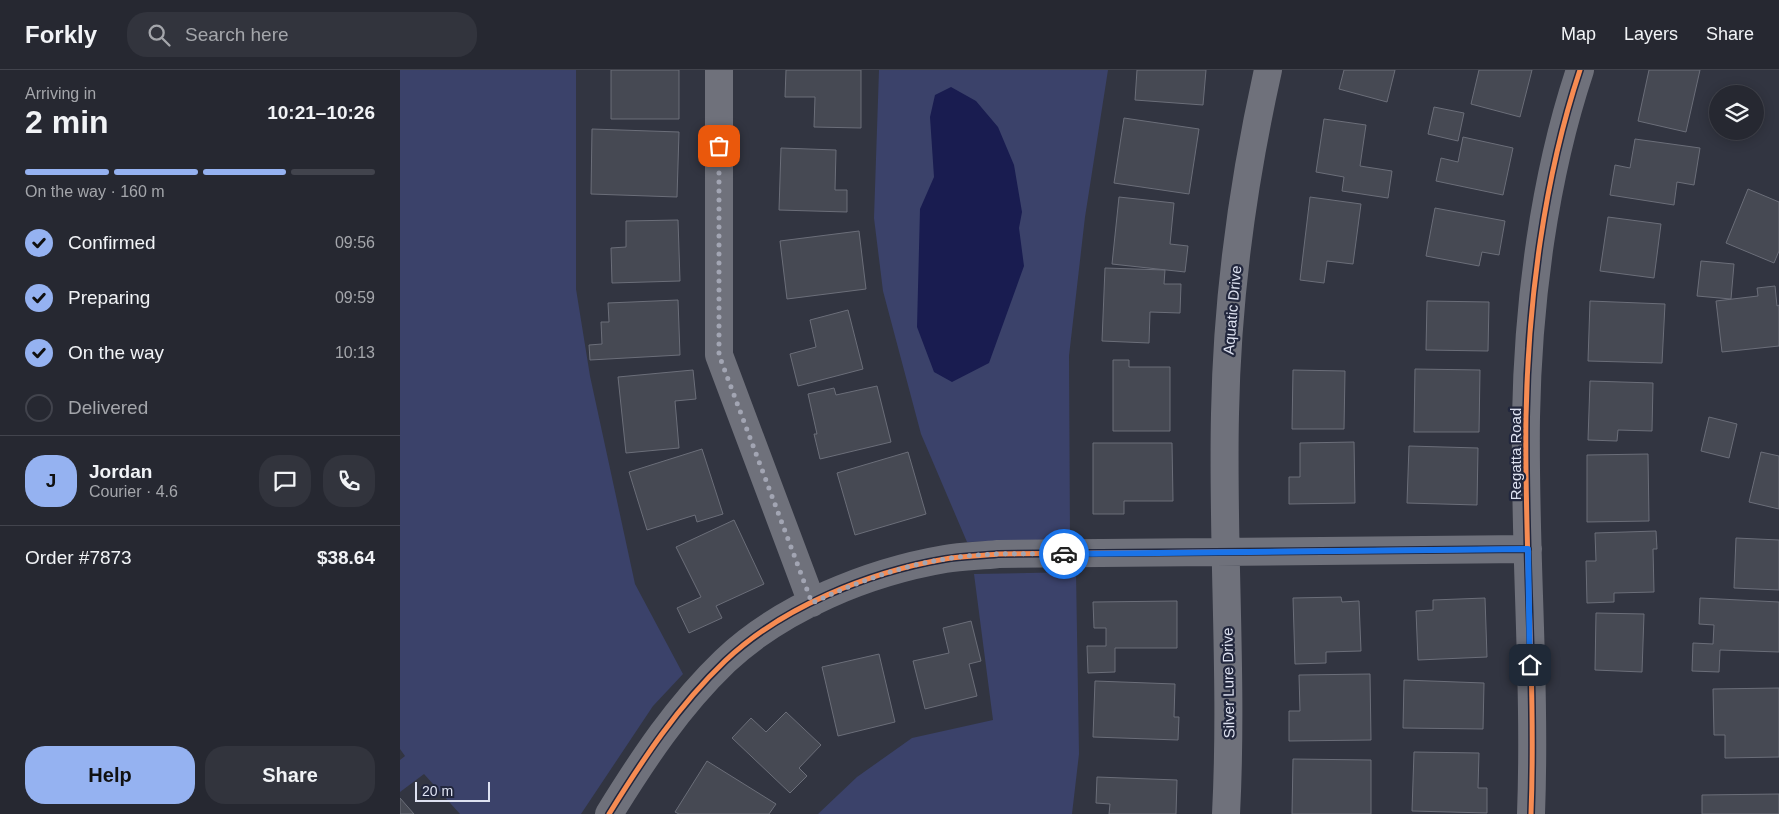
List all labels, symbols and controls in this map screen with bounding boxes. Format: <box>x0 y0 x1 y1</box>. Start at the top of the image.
search box <box>127 12 477 57</box>
text: Forkly <box>25 21 97 48</box>
icon: search <box>145 21 173 49</box>
text: Search here <box>185 24 289 45</box>
text: Map <box>1561 24 1596 44</box>
text: Layers <box>1624 24 1678 44</box>
text: Share <box>1706 24 1754 44</box>
text: Arriving in <box>25 85 96 102</box>
map controls <box>1709 85 1764 140</box>
button: layers <box>1709 85 1764 140</box>
text: 10:21–10:26 <box>267 102 375 123</box>
text: 2 min <box>25 104 109 140</box>
pin <box>698 125 740 167</box>
icon: bag <box>705 132 733 160</box>
text: On the way · 160 m <box>25 183 165 200</box>
icon: check <box>25 229 53 257</box>
text: Confirmed <box>68 232 156 253</box>
text: 09:56 <box>335 234 375 251</box>
street label: Aquatic Drive <box>1220 265 1244 355</box>
icon: check <box>25 284 53 312</box>
text: Preparing <box>68 287 150 308</box>
text: 09:59 <box>335 289 375 306</box>
icon: check <box>25 339 53 367</box>
text: On the way <box>68 342 164 363</box>
text: 10:13 <box>335 344 375 361</box>
text: Delivered <box>68 397 148 418</box>
street label: Regatta Road <box>1507 408 1524 500</box>
button: chat <box>259 455 311 507</box>
button: phone <box>323 455 375 507</box>
text: Jordan <box>89 461 152 482</box>
text: J <box>46 470 56 491</box>
text: Courier · 4.6 <box>89 483 178 500</box>
courier <box>1039 529 1089 579</box>
icon: car <box>1050 540 1078 568</box>
text: Order #7873 <box>25 547 132 568</box>
text: $38.64 <box>317 547 375 568</box>
street label: Silver Lure Drive <box>1219 627 1237 739</box>
pin <box>1509 644 1551 686</box>
icon: home <box>1516 651 1544 679</box>
button: Help <box>25 746 195 804</box>
button: Share <box>205 746 375 804</box>
scale bar <box>415 779 490 802</box>
text: 20 m <box>422 783 453 799</box>

